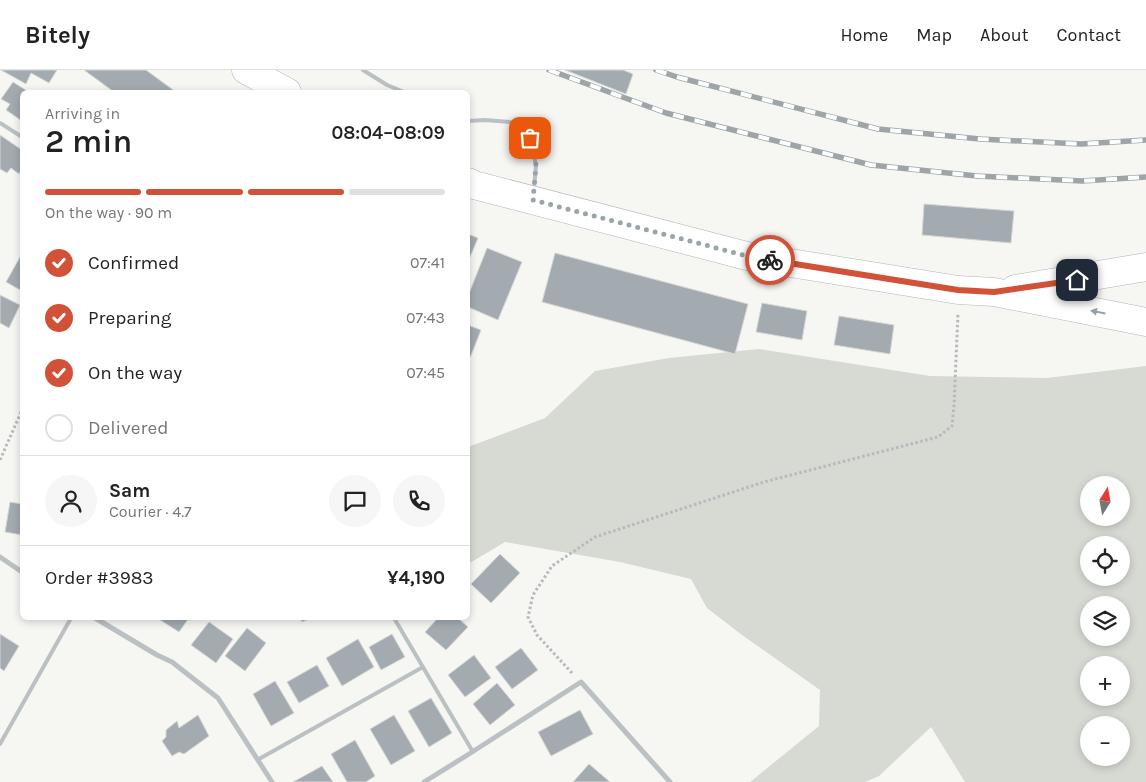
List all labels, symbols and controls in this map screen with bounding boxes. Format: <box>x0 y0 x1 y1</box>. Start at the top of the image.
text: Bitely <box>25 21 90 49</box>
text: Home <box>840 24 888 46</box>
text: Map <box>916 24 952 46</box>
text: About <box>980 24 1029 46</box>
text: Contact <box>1057 24 1121 46</box>
text: Arriving in <box>45 104 120 123</box>
pin <box>509 117 551 159</box>
text: 08:04–08:09 <box>331 122 445 144</box>
text: 2 min <box>45 123 132 160</box>
icon: bag <box>516 124 544 152</box>
text: On the way · 90 m <box>45 203 172 222</box>
courier <box>745 235 795 285</box>
icon: bike <box>756 246 784 274</box>
icon: check <box>45 249 73 277</box>
text: Confirmed <box>88 252 179 274</box>
text: 07:41 <box>410 253 445 272</box>
pin <box>1056 259 1098 301</box>
icon: home <box>1063 266 1091 294</box>
icon: check <box>45 304 73 332</box>
text: Preparing <box>88 307 171 329</box>
text: 07:43 <box>406 308 445 327</box>
one-way arrow <box>1090 308 1106 316</box>
icon: check <box>45 359 73 387</box>
text: On the way <box>88 362 182 384</box>
text: 07:45 <box>406 363 445 382</box>
text: Delivered <box>88 417 168 439</box>
button: person <box>45 475 97 527</box>
button: chat <box>329 475 381 527</box>
button: phone <box>393 475 445 527</box>
north arrow <box>1080 476 1130 526</box>
map controls <box>1080 476 1130 766</box>
text: Sam <box>109 480 150 502</box>
text: Courier · 4.7 <box>109 502 192 521</box>
button: locate <box>1080 536 1130 586</box>
text: Order #3983 <box>45 567 154 589</box>
text: ¥4,190 <box>387 567 445 589</box>
button: layers <box>1080 596 1130 646</box>
button: + <box>1080 656 1130 706</box>
button: − <box>1080 716 1130 766</box>

